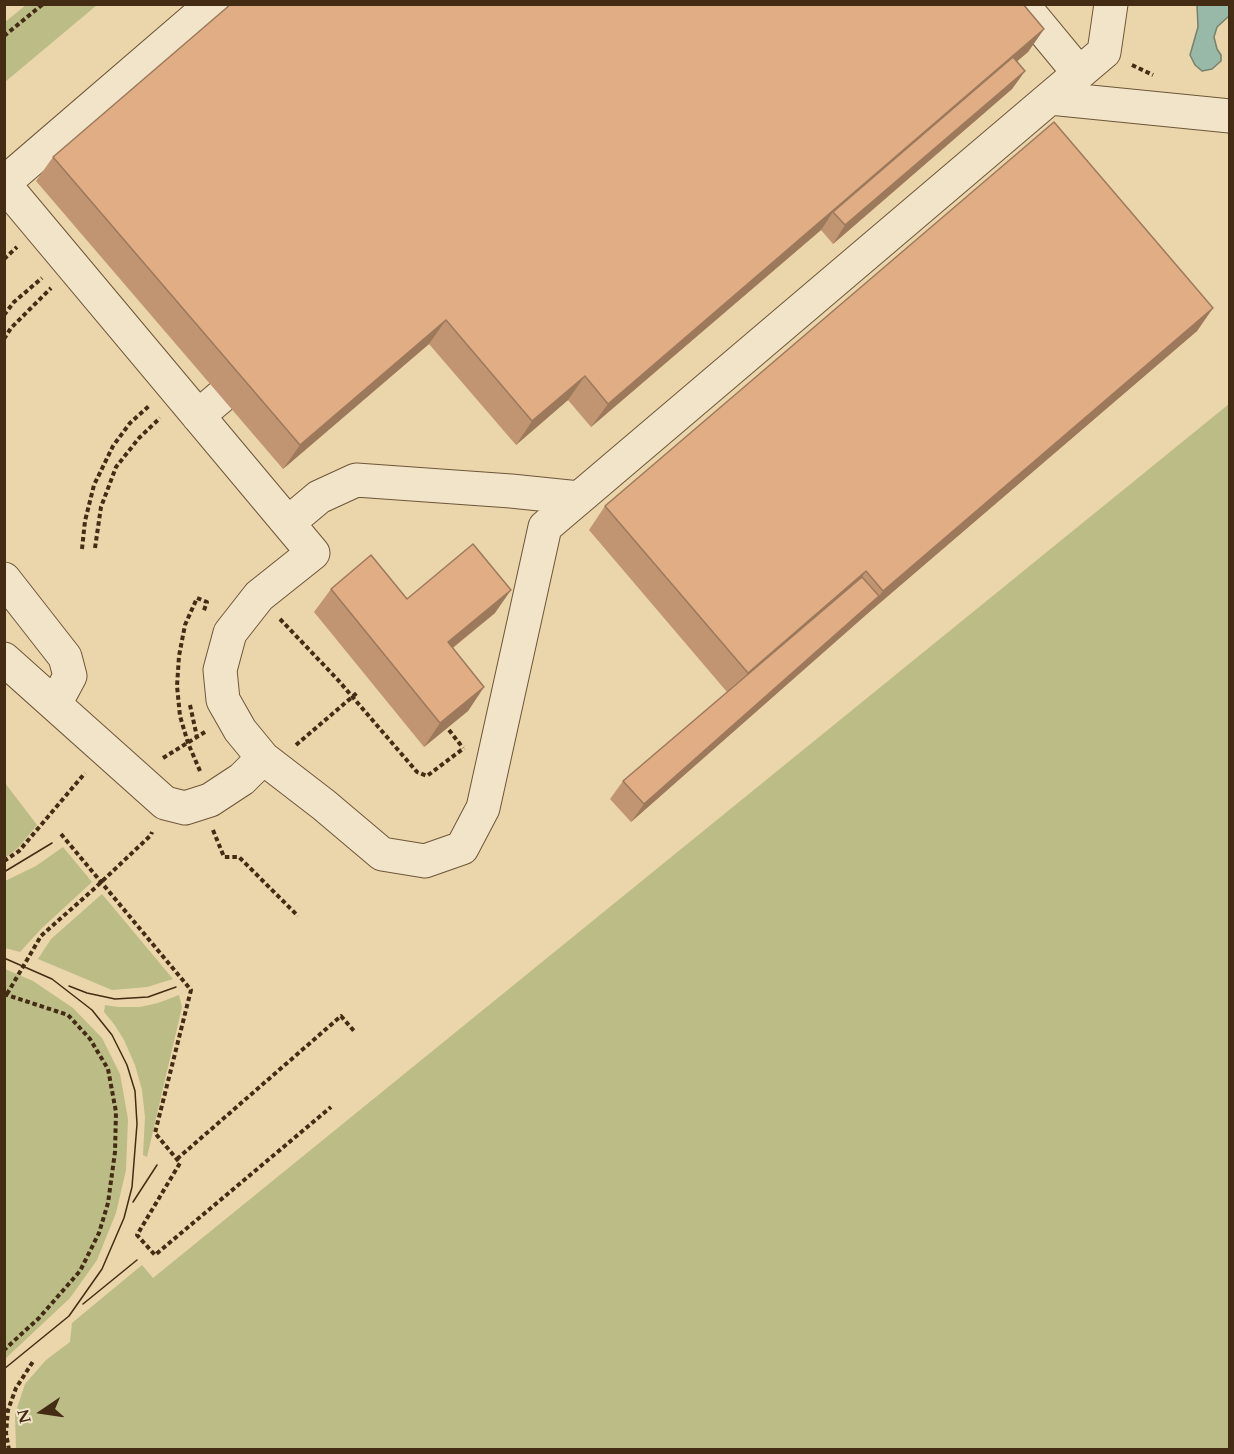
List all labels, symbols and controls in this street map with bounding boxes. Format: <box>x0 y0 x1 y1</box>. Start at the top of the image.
north arrow <box>12 1382 72 1442</box>
text: N <box>12 1407 37 1425</box>

